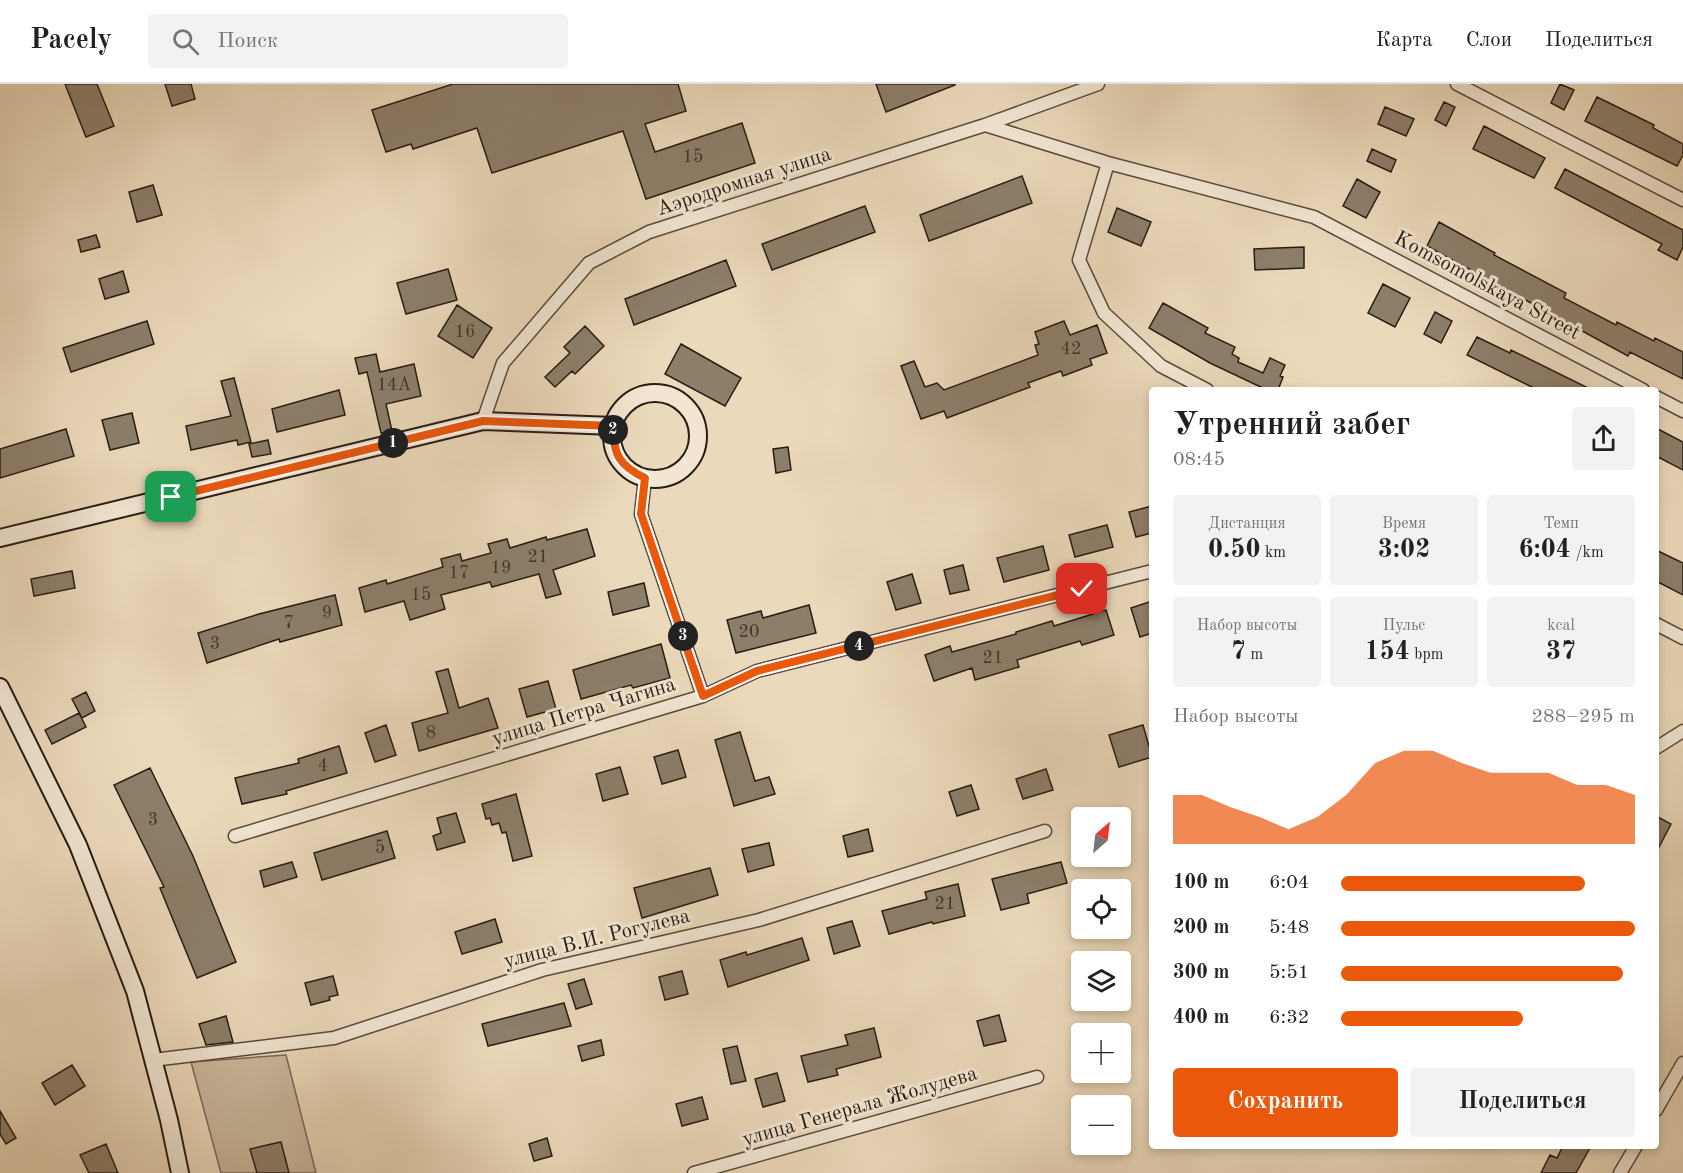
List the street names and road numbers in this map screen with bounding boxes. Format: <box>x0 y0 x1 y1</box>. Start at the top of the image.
street label: Аэродромная улица <box>654 144 834 220</box>
street label: Komsomolskaya Street <box>1390 228 1584 344</box>
street label: улица Петра Чагина <box>490 674 678 750</box>
street label: улица В.И. Рогулева <box>502 906 692 972</box>
street label: улица Генерала Жолудева <box>740 1063 980 1151</box>

